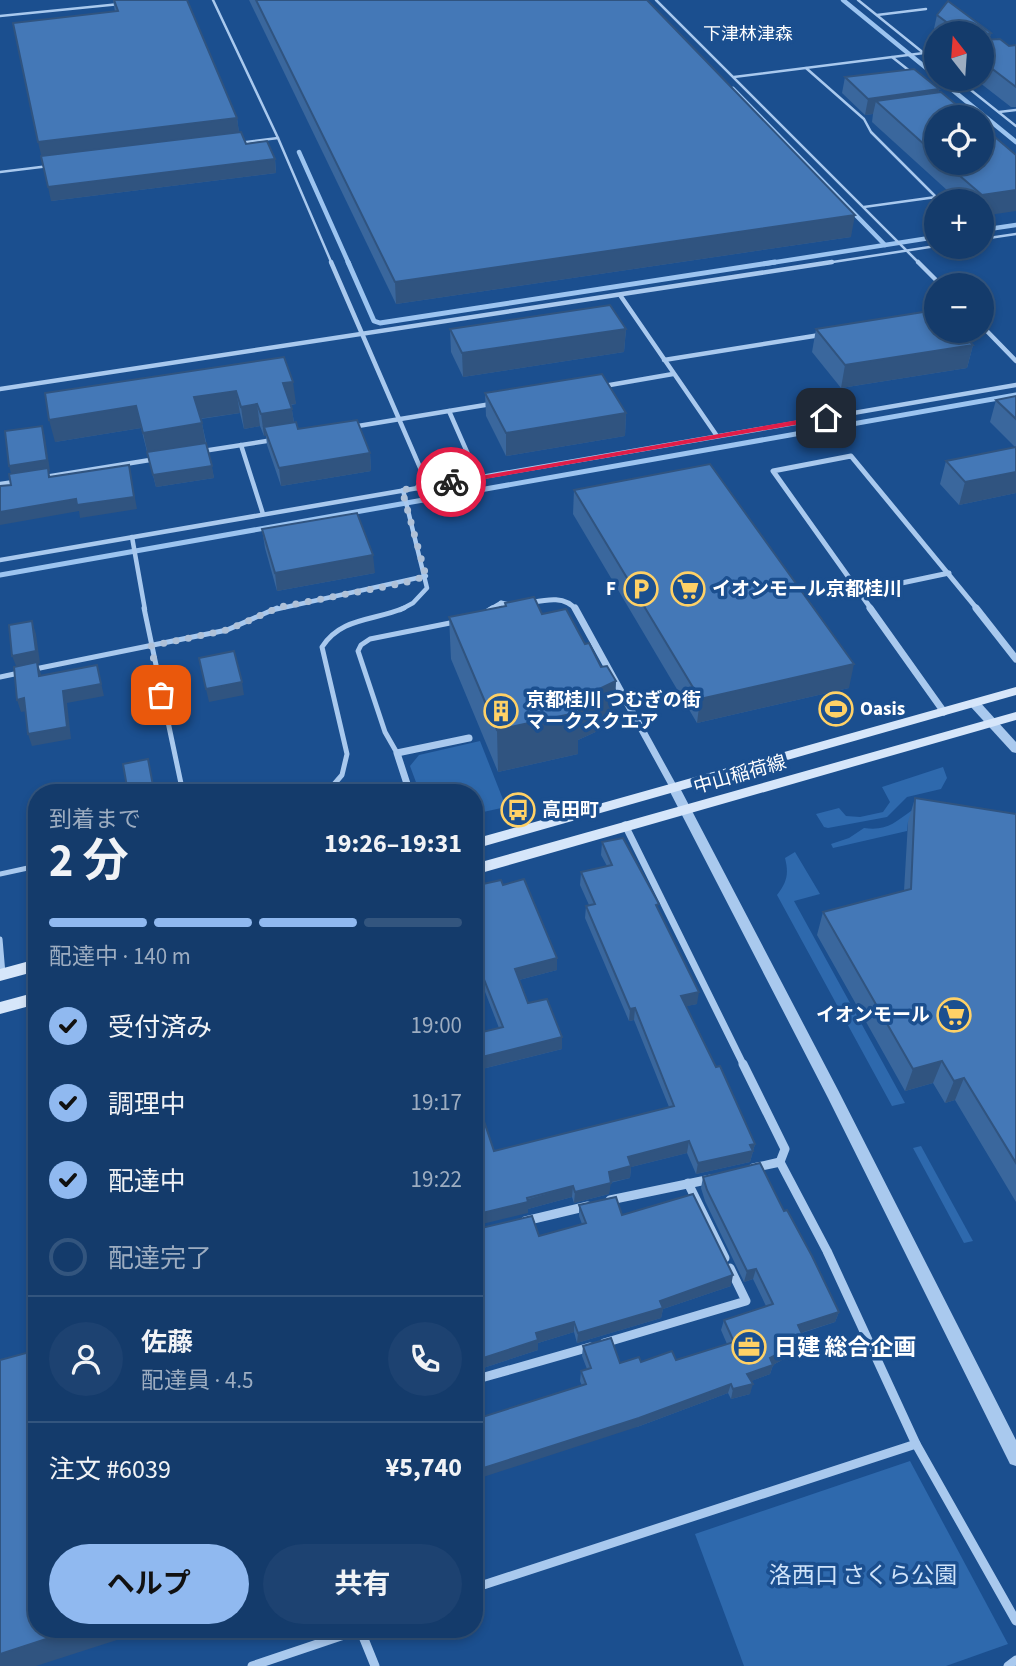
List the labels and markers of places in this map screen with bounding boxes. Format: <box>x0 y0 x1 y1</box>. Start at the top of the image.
pin <box>796 388 856 448</box>
parking icon: F <box>622 570 660 608</box>
supermarket icon: イオンモール京都桂川 <box>669 570 707 608</box>
place label: F <box>606 576 616 603</box>
place label: イオンモール京都桂川 <box>712 576 902 603</box>
pin <box>131 665 191 725</box>
place label: 京都桂川 つむぎの街 マークスクエア <box>526 687 701 736</box>
sports icon: Oasis <box>817 690 855 728</box>
building icon: 京都桂川 つむぎの街 マークスクエア <box>482 692 520 730</box>
place label: Oasis <box>860 696 905 723</box>
bus stop icon: 高田町 <box>499 791 537 829</box>
place label: 高田町 <box>542 797 599 824</box>
supermarket icon: イオンモール <box>935 996 973 1034</box>
place label: イオンモール <box>816 1002 930 1029</box>
office icon: 日建 総合企画 <box>730 1328 768 1366</box>
place label: 日建 総合企画 <box>774 1331 917 1364</box>

